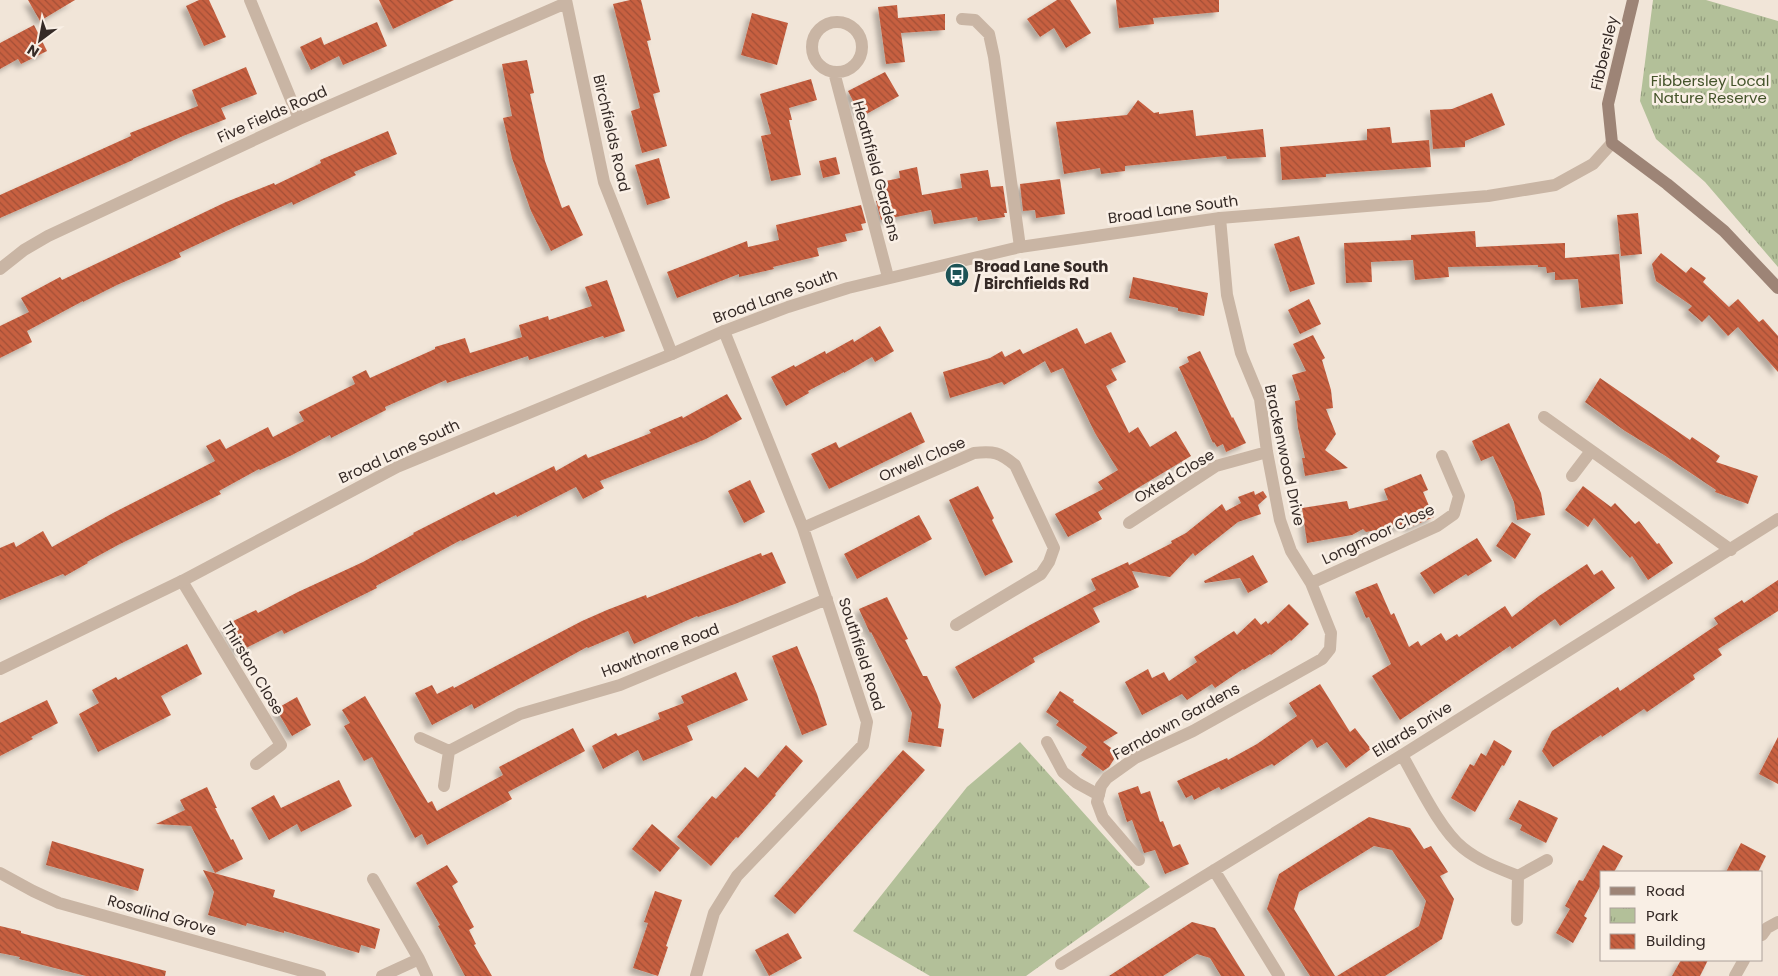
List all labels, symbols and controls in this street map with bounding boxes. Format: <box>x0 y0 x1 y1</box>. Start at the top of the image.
street label: Fibbersley <box>1585 13 1623 92</box>
north arrow <box>15 15 65 65</box>
text: N <box>23 40 43 62</box>
park label: Fibbersley Local Nature Reserve <box>1651 70 1769 108</box>
street label: Birchfields Road <box>588 72 636 194</box>
street label: Five Fields Road <box>214 80 330 148</box>
street label: Heathfield Gardens <box>848 98 906 244</box>
street label: Broad Lane South <box>1107 189 1239 229</box>
place label: Broad Lane South / Birchfields Rd <box>974 256 1108 294</box>
bus stop icon: Broad Lane South / Birchfields Rd <box>944 262 970 288</box>
street label: Broad Lane South <box>710 264 840 328</box>
street label: Brackenwood Drive <box>1260 382 1310 528</box>
street label: Broad Lane South <box>335 414 463 488</box>
street label: Orwell Close <box>875 431 969 487</box>
street label: Oxted Close <box>1130 444 1218 508</box>
street label: Longmoor Close <box>1318 499 1438 569</box>
street label: Southfield Road <box>834 595 890 713</box>
street label: Thirston Close <box>217 617 289 719</box>
street label: Hawthorne Road <box>598 618 722 682</box>
street label: Ferndown Gardens <box>1109 677 1243 765</box>
street label: Ellards Drive <box>1368 696 1456 762</box>
legend <box>1600 871 1763 961</box>
text: Road <box>1646 880 1685 901</box>
street label: Rosalind Grove <box>105 889 219 941</box>
text: Park <box>1646 905 1678 926</box>
text: Building <box>1646 930 1706 951</box>

